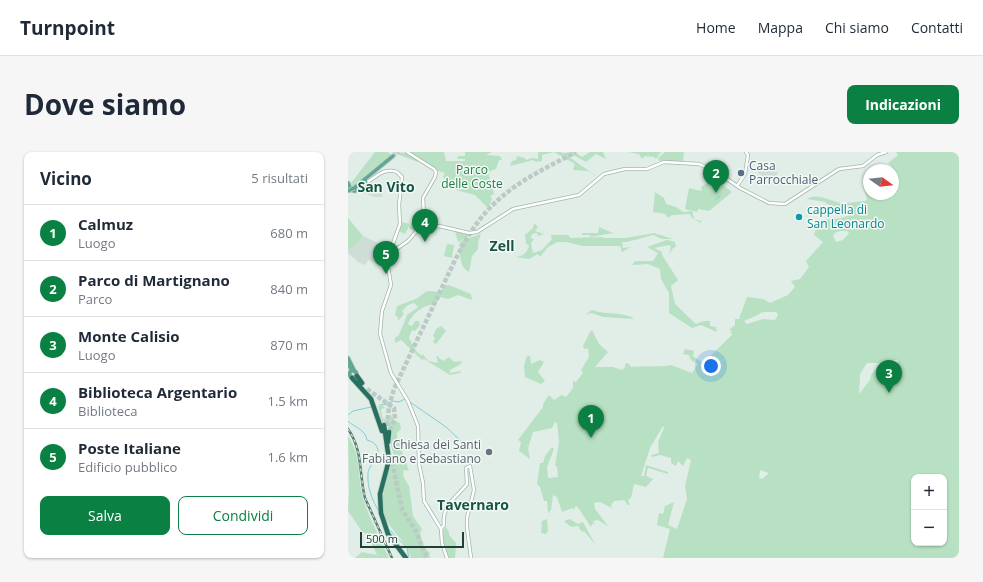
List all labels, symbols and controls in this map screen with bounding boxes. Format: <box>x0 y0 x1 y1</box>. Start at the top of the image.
text: Turnpoint <box>20 15 115 41</box>
text: Home <box>696 18 736 37</box>
text: Mappa <box>758 18 803 37</box>
text: Chi siamo <box>825 18 889 37</box>
text: Contatti <box>911 18 963 37</box>
text: Dove siamo <box>24 85 186 123</box>
button: Indicazioni <box>847 85 959 124</box>
place label: Casa Parrocchiale <box>749 157 818 188</box>
pin: 2 <box>703 160 729 193</box>
park label: Parco delle Coste <box>441 161 503 192</box>
north arrow <box>863 164 899 200</box>
text: Vicino <box>40 167 92 190</box>
marker: Casa Parrocchiale <box>736 168 746 178</box>
text: 5 risultati <box>251 169 308 187</box>
district label: San Vito <box>357 177 415 196</box>
place label: cappella di San Leonardo <box>807 201 884 232</box>
pin: 4 <box>412 209 438 242</box>
marker: cappella di San Leonardo <box>794 212 804 222</box>
text: Calmuz <box>78 214 133 234</box>
text: 1 <box>49 224 57 242</box>
text: 680 m <box>270 224 308 242</box>
text: Luogo <box>78 234 115 252</box>
district label: Zell <box>490 236 514 255</box>
pin: 5 <box>373 241 399 274</box>
text: Parco di Martignano <box>78 270 230 290</box>
text: 2 <box>49 280 57 298</box>
text: 840 m <box>270 280 308 298</box>
text: Parco <box>78 290 112 308</box>
text: Monte Calisio <box>78 326 180 346</box>
text: 3 <box>49 336 57 354</box>
text: 870 m <box>270 336 308 354</box>
text: Luogo <box>78 346 115 364</box>
your location <box>701 356 721 376</box>
pin: 3 <box>876 360 902 393</box>
text: Biblioteca Argentario <box>78 382 237 402</box>
text: 4 <box>49 392 57 410</box>
text: 1.5 km <box>267 392 308 410</box>
text: Biblioteca <box>78 402 137 420</box>
pin: 1 <box>578 405 604 438</box>
place label: Chiesa dei Santi Fabiano e Sebastiano <box>362 436 481 467</box>
text: Poste Italiane <box>78 438 181 458</box>
marker: Chiesa dei Santi Fabiano e Sebastiano <box>484 447 494 457</box>
text: 5 <box>49 448 57 466</box>
text: 1.6 km <box>267 448 308 466</box>
text: Edificio pubblico <box>78 458 177 476</box>
map controls <box>911 474 947 546</box>
button: + <box>911 474 947 510</box>
district label: Tavernaro <box>437 495 509 514</box>
button: Salva <box>40 496 170 535</box>
button: Condividi <box>178 496 308 535</box>
button: − <box>911 510 947 546</box>
scale bar <box>360 530 464 549</box>
text: 500 m <box>366 531 398 546</box>

